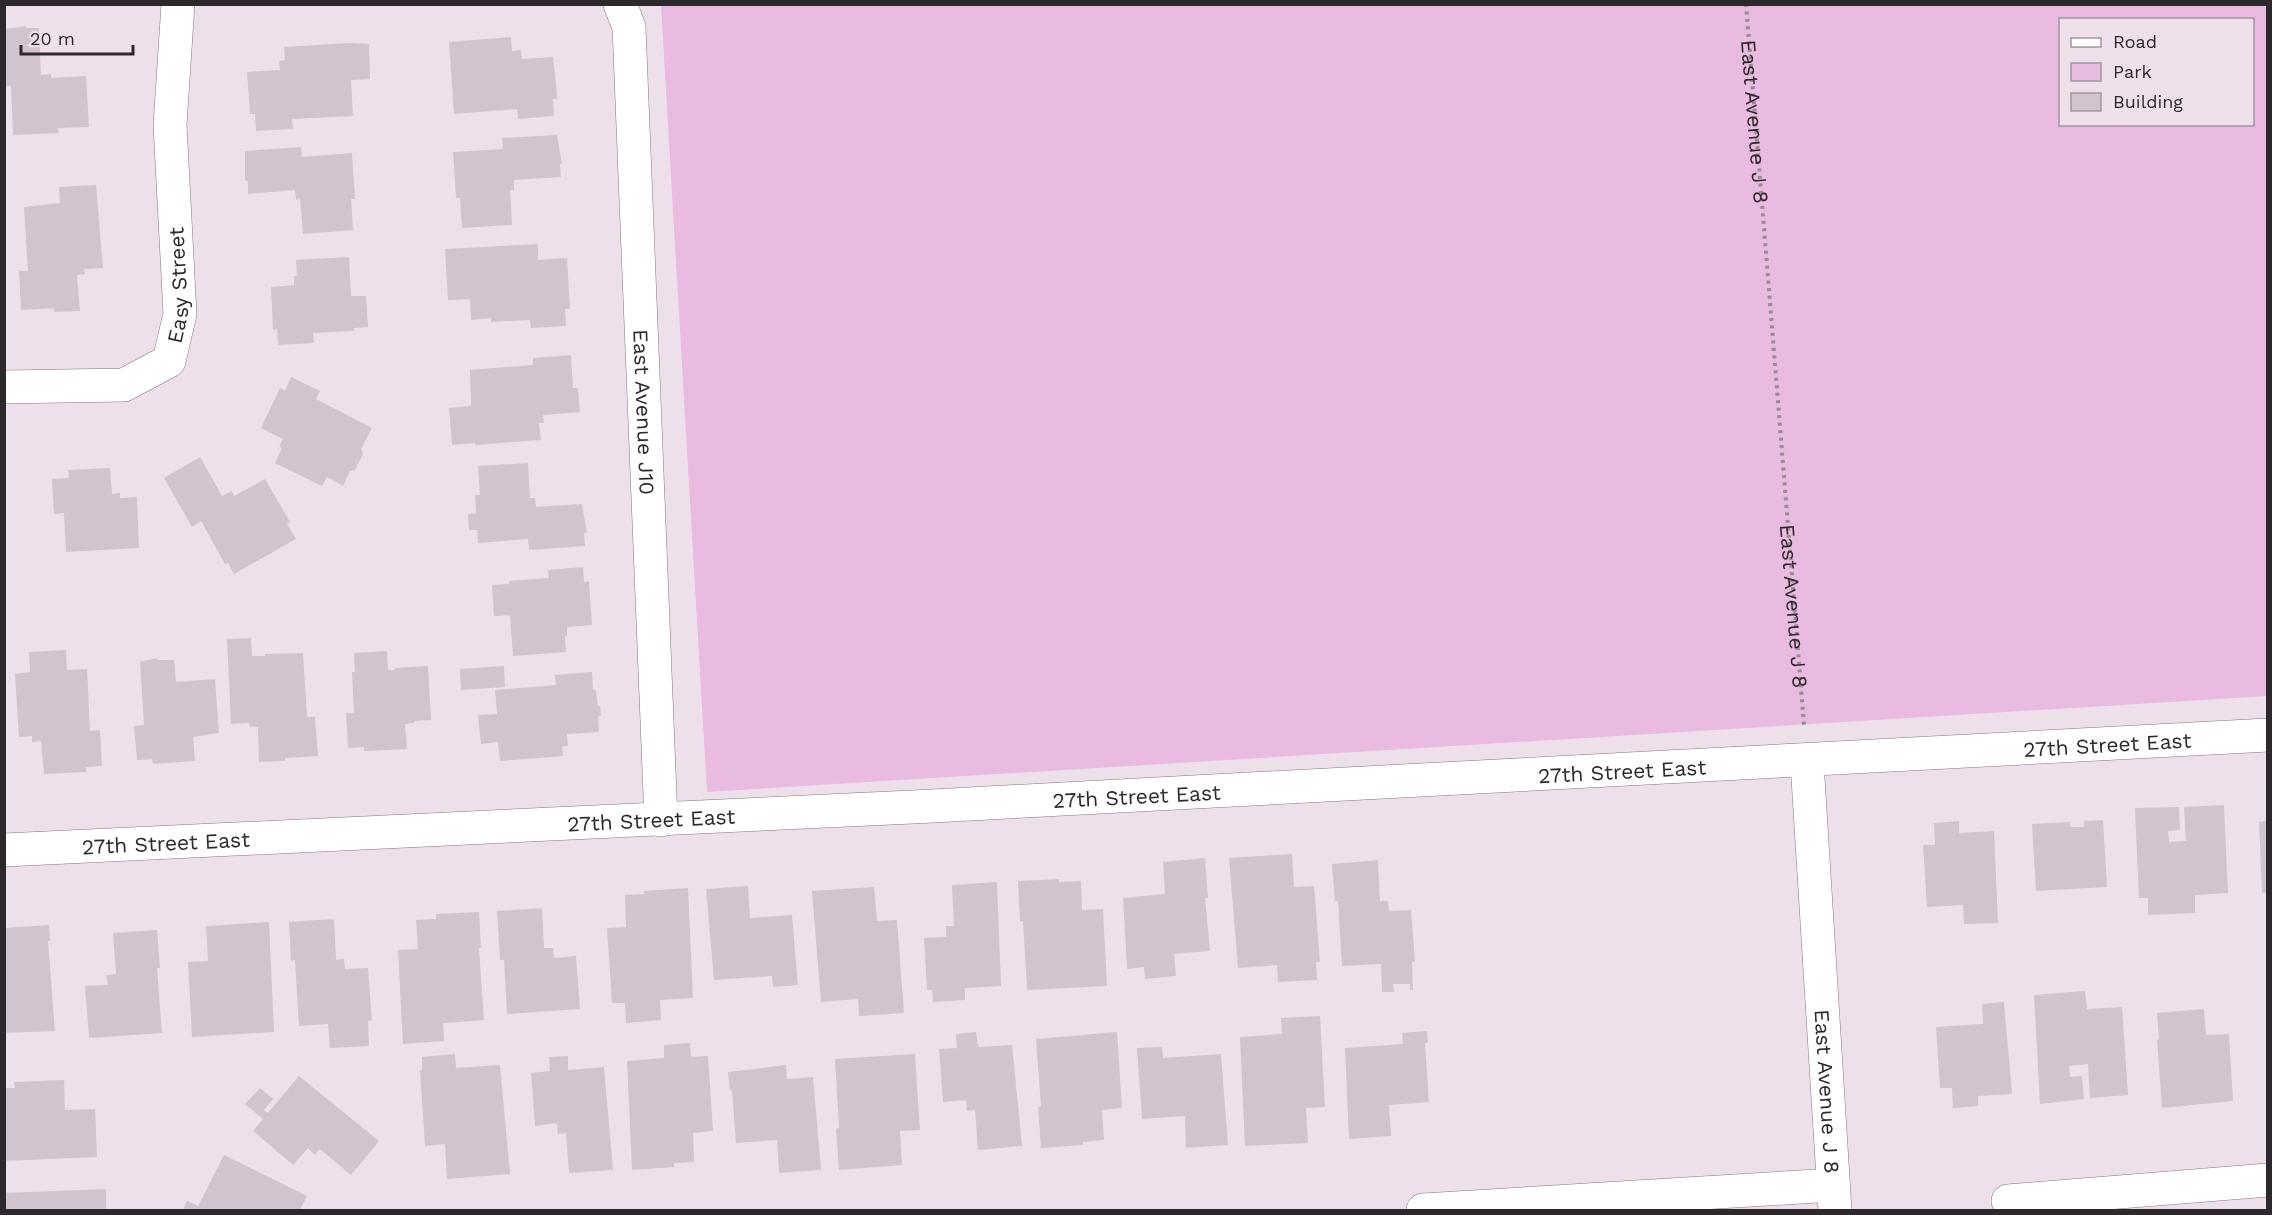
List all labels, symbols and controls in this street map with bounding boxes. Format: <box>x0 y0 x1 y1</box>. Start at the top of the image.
scale bar <box>21 18 134 56</box>
legend <box>2059 18 2254 126</box>
text: 20 m <box>30 28 75 49</box>
text: Road <box>2113 31 2157 52</box>
street label: East Avenue J 8 <box>1736 39 1775 205</box>
text: Park <box>2113 61 2152 82</box>
text: Building <box>2113 91 2183 112</box>
street label: Easy Street <box>161 226 193 346</box>
street label: East Avenue J10 <box>629 329 660 495</box>
street label: East Avenue J 8 <box>1775 523 1813 689</box>
street label: 27th Street East <box>2023 727 2192 761</box>
street label: 27th Street East <box>1537 754 1707 788</box>
street label: 27th Street East <box>1052 779 1222 813</box>
street label: 27th Street East <box>567 803 736 836</box>
street label: 27th Street East <box>81 826 251 859</box>
street label: East Avenue J 8 <box>1810 1008 1845 1174</box>

